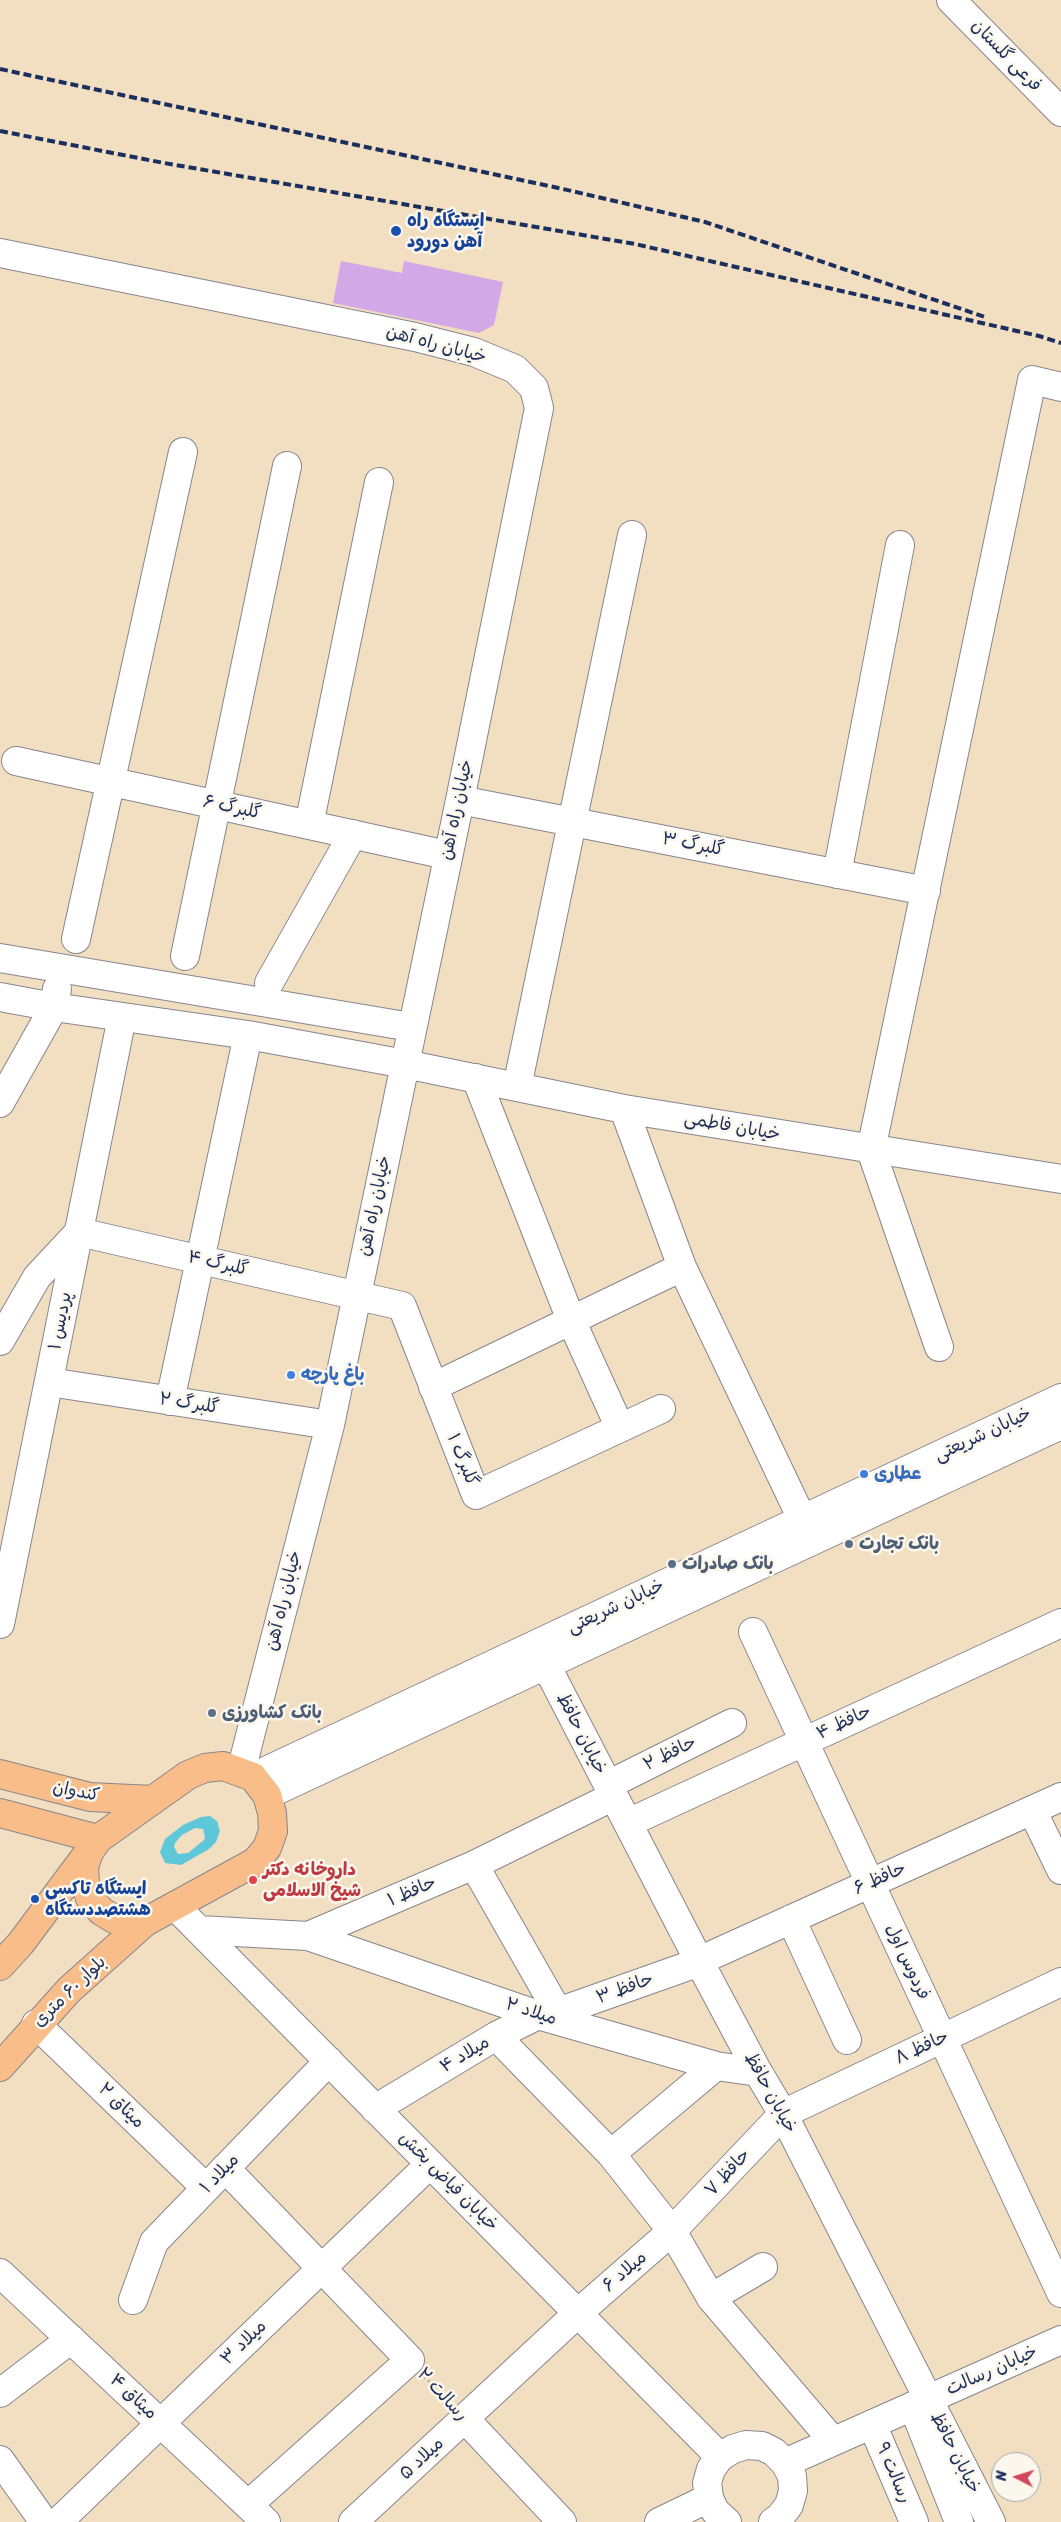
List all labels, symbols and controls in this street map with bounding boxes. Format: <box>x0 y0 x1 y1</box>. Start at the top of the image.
street label: فرعی گلستان <box>966 15 1046 97</box>
place label: ایستگاه راه آهن دورود <box>407 210 484 252</box>
marker: ایستگاه راه آهن دورود <box>389 224 403 238</box>
street label: خیابان راه آهن <box>384 321 488 369</box>
street label: خیابان راه آهن <box>436 758 478 862</box>
street label: گلبرگ ۶ <box>201 791 263 825</box>
street label: گلبرگ ۳ <box>660 828 726 862</box>
street label: خیابان فاطمی <box>682 1108 782 1146</box>
street label: خیابان راه آهن <box>354 1154 396 1258</box>
street label: گلبرگ ۴ <box>186 1247 250 1281</box>
street label: پردیس ۱ <box>45 1290 77 1352</box>
place label: باغ پارچه <box>301 1364 365 1386</box>
marker: باغ پارچه <box>285 1369 297 1381</box>
street label: گلبرگ ۲ <box>157 1389 221 1419</box>
street label: خیابان شریعتی <box>931 1403 1035 1467</box>
street label: گلبرگ ۱ <box>442 1431 482 1489</box>
place label: عطاری <box>874 1463 922 1485</box>
marker: عطاری <box>858 1468 870 1480</box>
place label: بانک تجارت <box>859 1533 939 1555</box>
marker: بانک تجارت <box>843 1538 855 1550</box>
street label: خیابان راه آهن <box>261 1549 307 1653</box>
place label: بانک صادرات <box>682 1553 774 1575</box>
marker: بانک صادرات <box>666 1558 678 1570</box>
street label: خیابان شریعتی <box>564 1575 668 1639</box>
street label: خیابان حافظ <box>551 1690 611 1778</box>
street label: حافظ ۴ <box>813 1701 875 1745</box>
place label: بانک کشاورزی <box>222 1702 322 1724</box>
marker: بانک کشاورزی <box>206 1707 218 1719</box>
street label: حافظ ۲ <box>640 1732 700 1776</box>
street label: کندوان <box>51 1777 101 1807</box>
street label: حافظ ۶ <box>850 1858 910 1900</box>
place label: داروخانه دکتر شیخ الاسلامی <box>263 1859 361 1902</box>
street label: حافظ ۱ <box>384 1872 440 1912</box>
marker: داروخانه دکتر شیخ الاسلامی <box>247 1874 259 1886</box>
place label: ایستگاه تاکسی هشتصددستگاه <box>45 1878 151 1920</box>
marker: ایستگاه تاکسی هشتصددستگاه <box>29 1893 41 1905</box>
street label: فردوس اول <box>880 1921 934 2003</box>
street label: بلوار ۶۰ متری <box>29 1952 111 2032</box>
street label: حافظ ۳ <box>594 1969 656 2009</box>
street label: میلاد ۲ <box>503 1994 559 2030</box>
street label: حافظ ۸ <box>892 2026 952 2070</box>
street label: میلاد ۴ <box>436 2032 494 2078</box>
street label: خیابان حافظ <box>739 2049 801 2137</box>
street label: میثاق ۲ <box>93 2079 149 2133</box>
street label: خیابان فیاض بخش <box>394 2128 502 2236</box>
street label: حافظ ۷ <box>701 2145 755 2201</box>
street label: میلاد ۱ <box>196 2150 244 2198</box>
street label: میلاد ۶ <box>599 2247 651 2297</box>
street label: میلاد ۳ <box>217 2316 271 2370</box>
street label: خیابان رسالت <box>943 2341 1041 2401</box>
street label: رسالت ۲ <box>412 2364 472 2426</box>
street label: میثاق ۴ <box>105 2369 161 2425</box>
street label: خیابان حافظ <box>925 2409 985 2497</box>
street label: میلاد ۵ <box>395 2433 449 2485</box>
street label: رسالت ۹ <box>870 2439 916 2507</box>
north arrow <box>991 2452 1041 2502</box>
text: N <box>989 2470 1014 2482</box>

